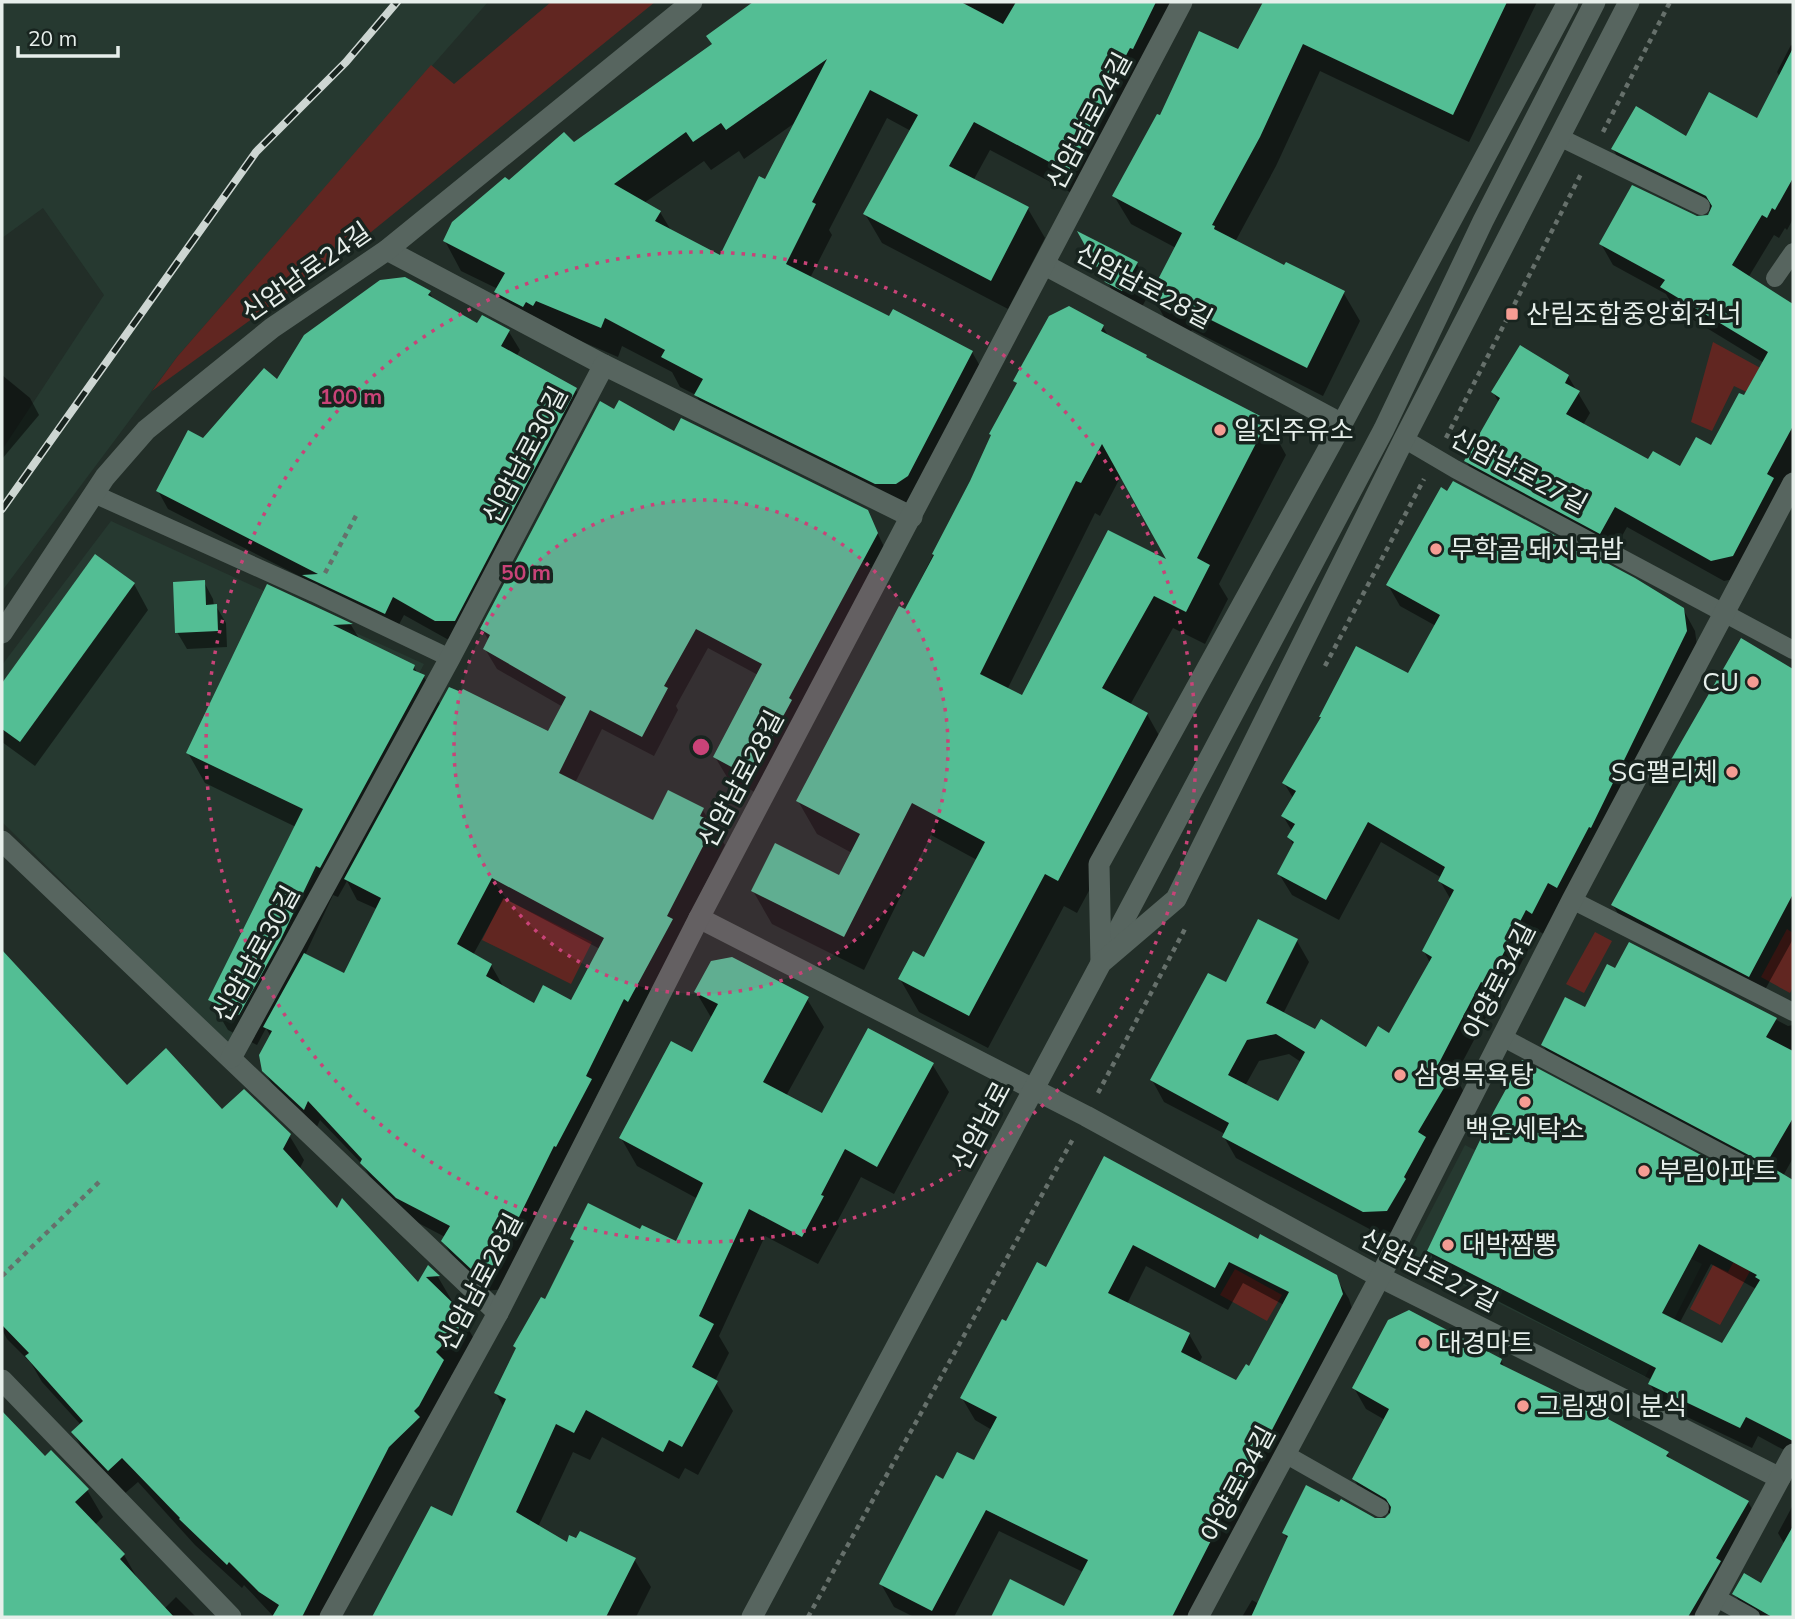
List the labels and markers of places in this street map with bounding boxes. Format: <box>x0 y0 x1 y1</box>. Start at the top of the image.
place label: 산림조합중앙회건너 <box>1526 297 1741 330</box>
marker: 산림조합중앙회건너 <box>1504 306 1520 322</box>
place label: 일진주유소 <box>1234 413 1354 446</box>
marker: 일진주유소 <box>1212 422 1228 438</box>
place label: 무학골 돼지국밥 <box>1450 532 1624 565</box>
marker: 무학골 돼지국밥 <box>1428 541 1444 557</box>
place label: CU <box>1702 665 1739 698</box>
marker: CU <box>1745 674 1761 690</box>
centre of rings <box>689 735 713 759</box>
place label: SG팰리체 <box>1611 755 1718 788</box>
marker: SG팰리체 <box>1724 764 1740 780</box>
place label: 삼영목욕탕 <box>1414 1058 1534 1091</box>
marker: 삼영목욕탕 <box>1392 1067 1408 1083</box>
marker: 백운세탁소 <box>1517 1094 1533 1110</box>
place label: 백운세탁소 <box>1465 1112 1585 1145</box>
place label: 부림아파트 <box>1658 1154 1778 1187</box>
marker: 부림아파트 <box>1636 1163 1652 1179</box>
place label: 대박짬뽕 <box>1462 1228 1558 1261</box>
marker: 대박짬뽕 <box>1440 1237 1456 1253</box>
place label: 대경마트 <box>1438 1326 1534 1359</box>
marker: 대경마트 <box>1416 1335 1432 1351</box>
place label: 그림쟁이 분식 <box>1537 1389 1687 1422</box>
marker: 그림쟁이 분식 <box>1515 1398 1531 1414</box>

